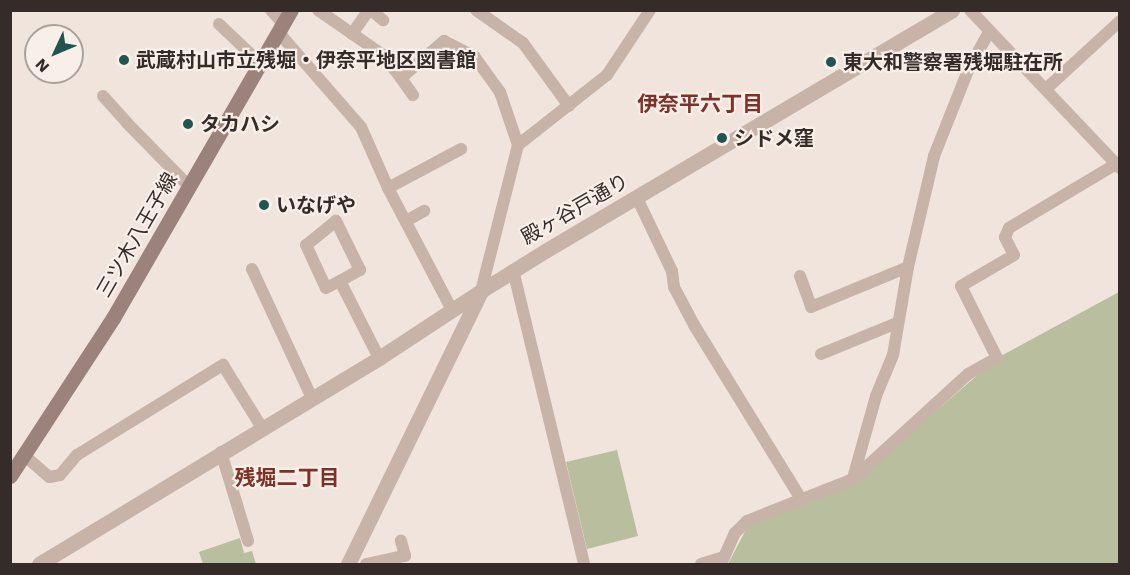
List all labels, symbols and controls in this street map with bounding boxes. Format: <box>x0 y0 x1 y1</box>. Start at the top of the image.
north arrow <box>24 24 84 84</box>
place label: 武蔵村山市立残堀・伊奈平地区図書館 <box>136 48 476 72</box>
place label: 東大和警察署残堀駐在所 <box>843 50 1063 74</box>
marker: 武蔵村山市立残堀・伊奈平地区図書館 <box>117 53 131 67</box>
text: N <box>31 55 53 76</box>
marker: 東大和警察署残堀駐在所 <box>824 55 838 69</box>
district label: 伊奈平六丁目 <box>637 91 763 117</box>
place label: タカハシ <box>200 112 280 136</box>
marker: タカハシ <box>181 117 195 131</box>
place label: シドメ窪 <box>734 126 814 150</box>
marker: シドメ窪 <box>715 131 729 145</box>
street label: 三ツ木八王子線 <box>92 168 182 302</box>
street label: 殿ヶ谷戸通り <box>517 169 633 249</box>
place label: いなげや <box>276 193 356 217</box>
marker: いなげや <box>257 198 271 212</box>
district label: 残堀二丁目 <box>235 465 339 491</box>

